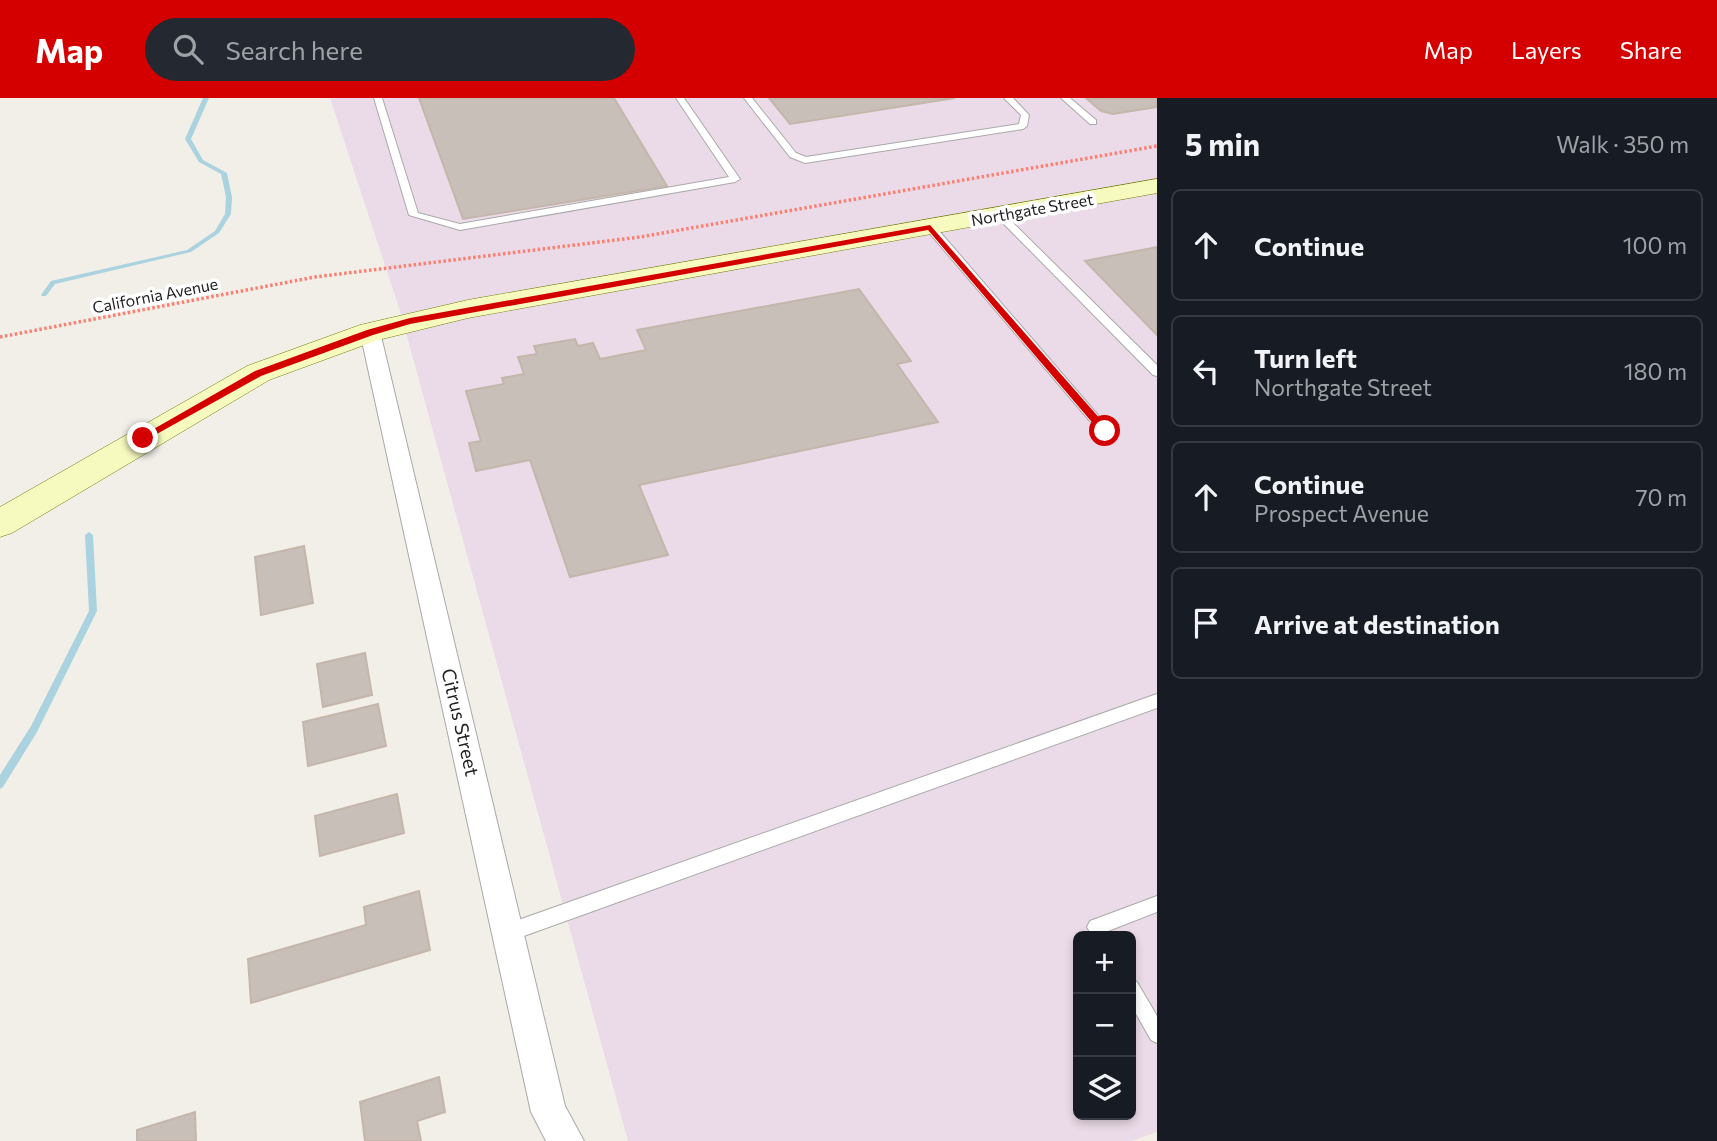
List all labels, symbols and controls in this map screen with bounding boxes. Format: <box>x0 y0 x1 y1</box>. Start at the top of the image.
search box <box>145 18 635 81</box>
text: Map <box>35 29 103 70</box>
icon: search <box>169 30 207 68</box>
text: Search here <box>225 34 363 65</box>
text: Map <box>1424 35 1473 64</box>
text: Layers <box>1511 35 1582 64</box>
text: Share <box>1620 35 1682 64</box>
text: 5 min <box>1185 125 1260 162</box>
text: Walk · 350 m <box>1556 130 1689 158</box>
street label: Northgate Street <box>969 189 1095 229</box>
icon: ahead <box>1187 226 1225 264</box>
text: Continue <box>1254 230 1364 261</box>
text: 100 m <box>1623 231 1687 259</box>
street label: California Avenue <box>91 274 219 316</box>
text: Turn left <box>1254 342 1357 373</box>
icon: left <box>1187 352 1225 390</box>
text: 180 m <box>1624 357 1687 385</box>
text: Northgate Street <box>1254 373 1432 401</box>
route start <box>1089 415 1120 446</box>
route end <box>127 422 158 453</box>
text: Continue <box>1254 468 1364 499</box>
icon: ahead <box>1187 478 1225 516</box>
text: 70 m <box>1635 483 1687 511</box>
text: Prospect Avenue <box>1254 499 1429 527</box>
icon: arrive <box>1187 604 1225 642</box>
text: Arrive at destination <box>1254 608 1500 639</box>
street label: Citrus Street <box>437 666 485 778</box>
map controls <box>1073 931 1136 1120</box>
button: + <box>1073 931 1136 994</box>
button: − <box>1073 994 1136 1057</box>
button: layers <box>1073 1057 1136 1120</box>

